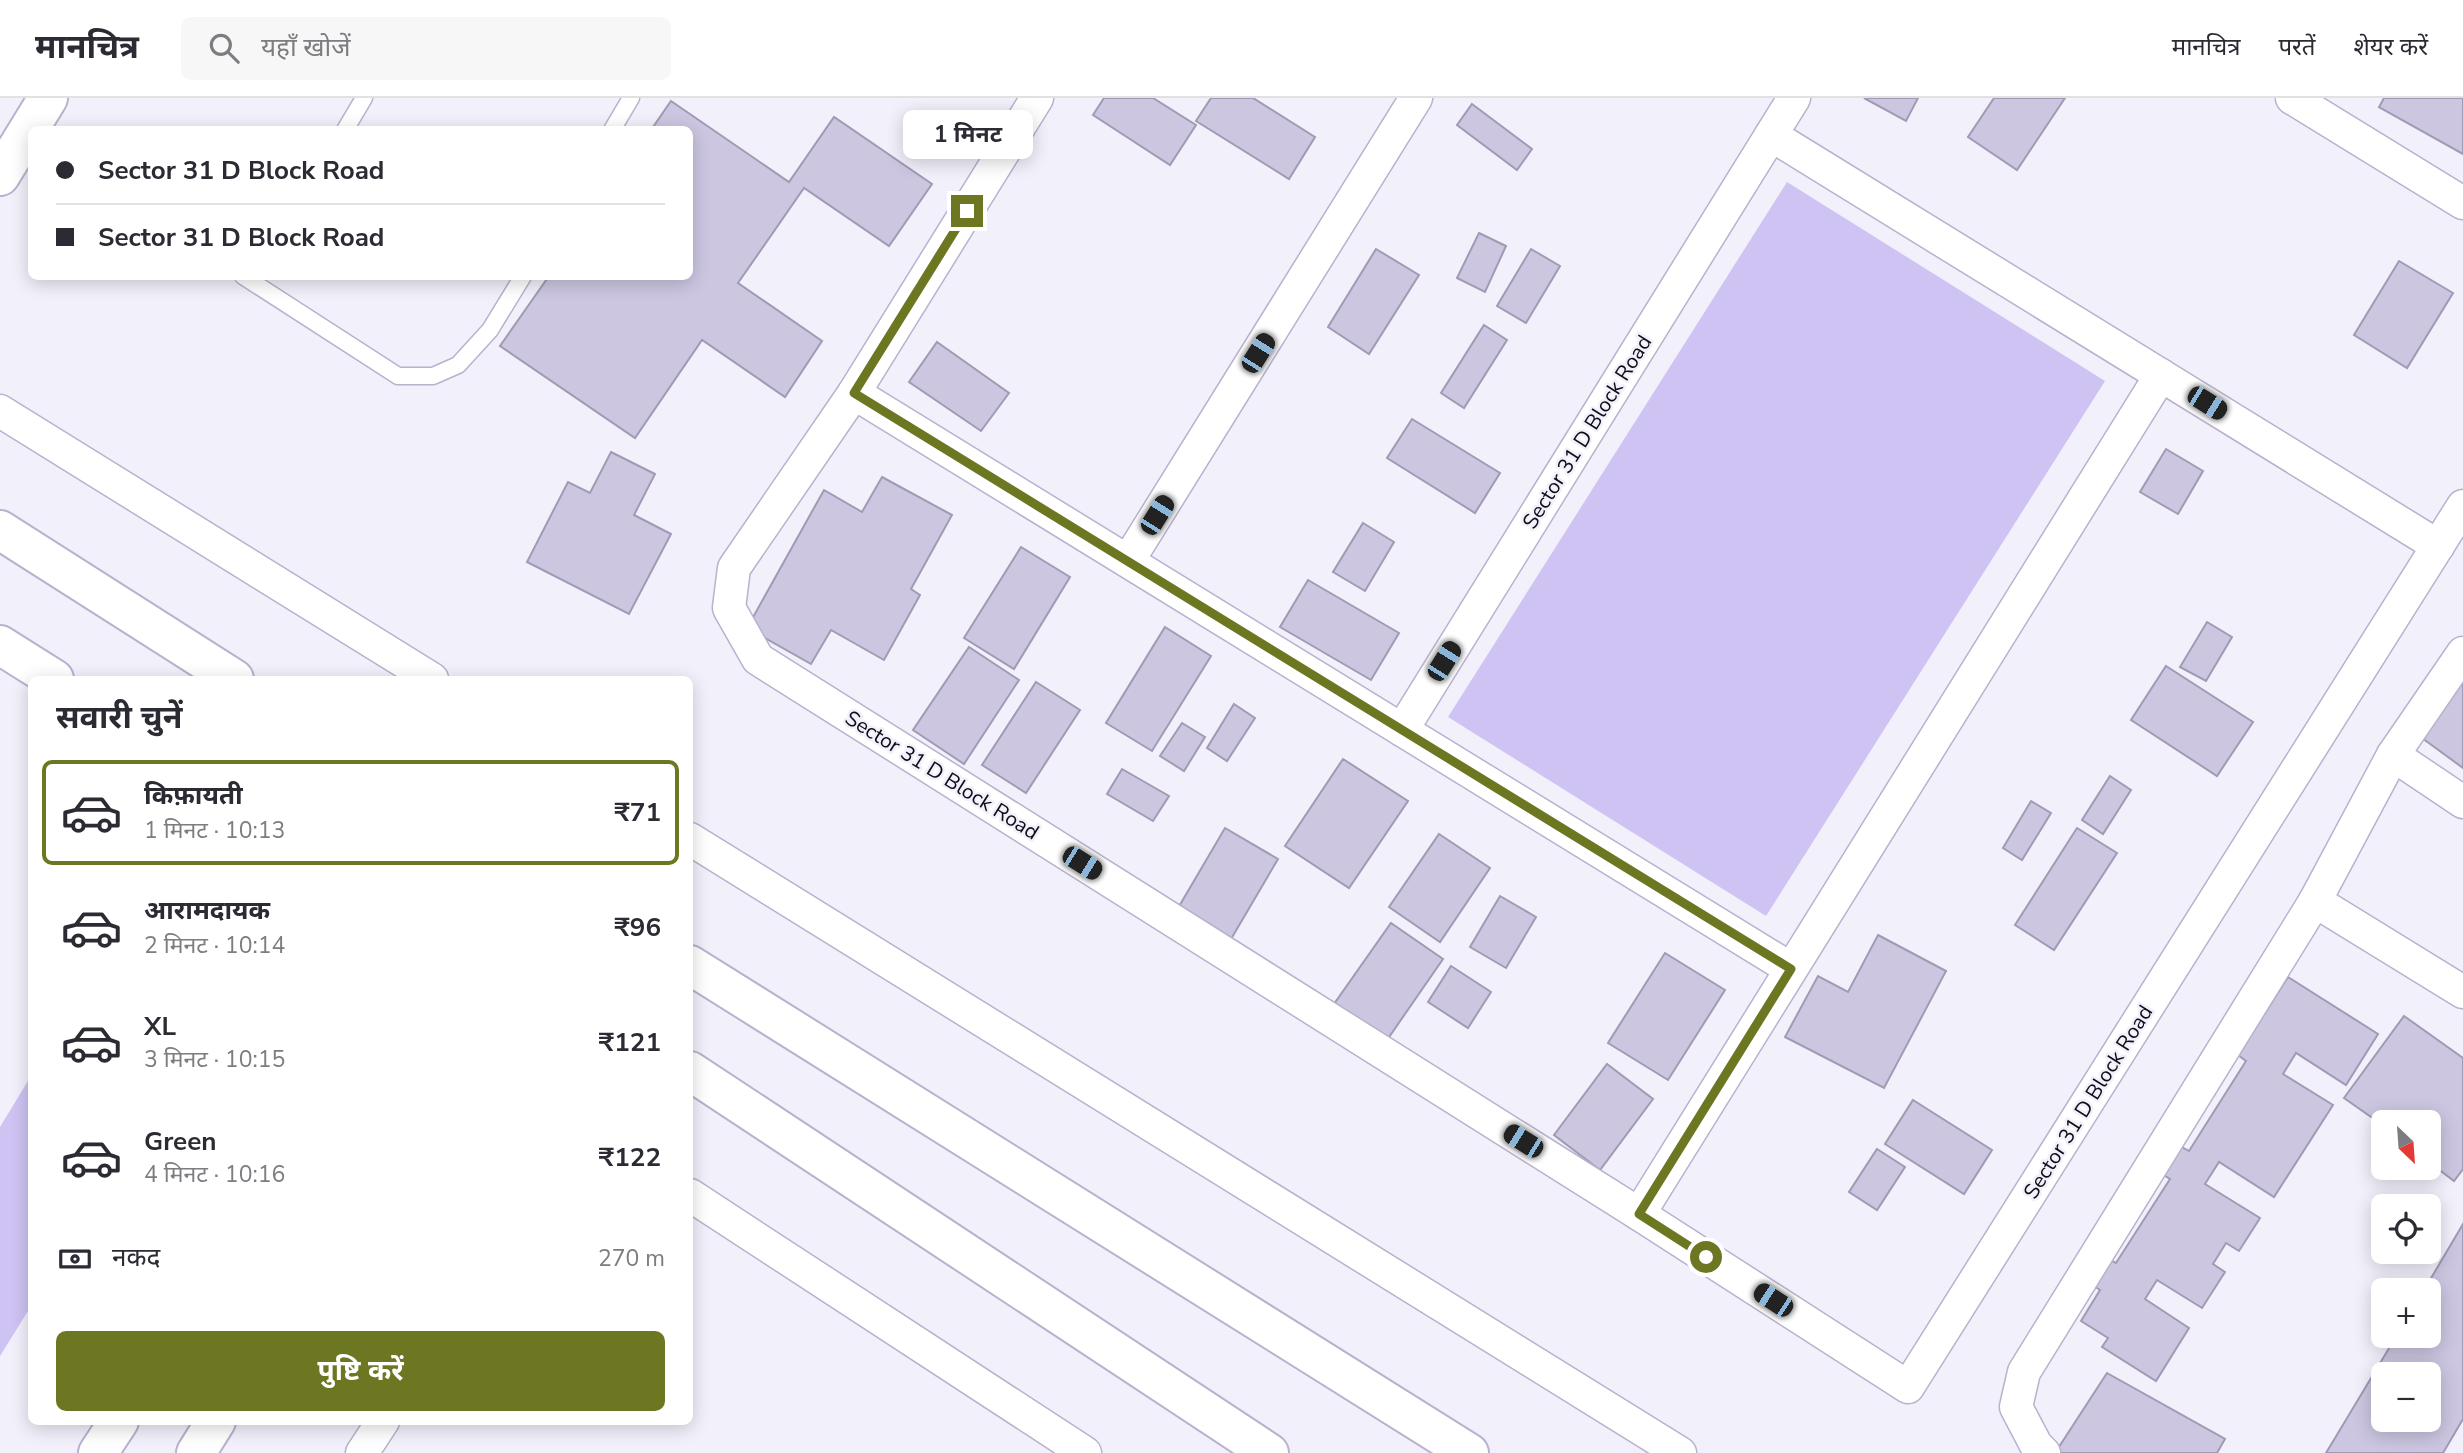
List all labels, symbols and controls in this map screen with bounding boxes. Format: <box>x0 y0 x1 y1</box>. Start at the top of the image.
search box <box>181 17 671 80</box>
text: मानचित्र <box>35 25 139 70</box>
icon: search <box>205 29 243 67</box>
text: यहाँ खोजें <box>261 30 351 65</box>
text: मानचित्र <box>2172 31 2240 63</box>
text: परतें <box>2278 31 2316 63</box>
text: शेयर करें <box>2354 31 2428 63</box>
callout: 1 मिनट <box>902 109 1032 158</box>
text: 1 मिनट <box>934 119 1002 150</box>
text: Sector 31 D Block Road <box>98 153 384 188</box>
route end <box>951 195 983 227</box>
text: Sector 31 D Block Road <box>98 220 384 255</box>
car <box>1238 330 1279 376</box>
street label: Sector 31 D Block Road <box>1516 330 1658 534</box>
car <box>2184 383 2231 423</box>
car <box>1137 492 1178 538</box>
car <box>1424 638 1465 684</box>
text: सवारी चुनें <box>56 696 182 739</box>
street label: Sector 31 D Block Road <box>840 704 1044 846</box>
text: किफ़ायती <box>144 778 243 813</box>
icon: car <box>60 781 123 844</box>
text: ₹71 <box>614 795 661 830</box>
text: 1 मिनट · 10:13 <box>144 815 285 846</box>
car <box>1059 843 1106 883</box>
text: आरामदायक <box>144 893 270 928</box>
icon: car <box>60 896 123 959</box>
text: ₹96 <box>614 910 661 945</box>
text: 2 मिनट · 10:14 <box>144 930 285 961</box>
street label: Sector 31 D Block Road <box>2017 1000 2159 1204</box>
text: XL <box>144 1009 176 1044</box>
icon: car <box>60 1011 123 1074</box>
text: ₹121 <box>599 1025 661 1060</box>
text: 3 मिनट · 10:15 <box>144 1044 285 1075</box>
north arrow <box>2371 1110 2441 1180</box>
map controls <box>2371 1110 2441 1432</box>
car <box>1500 1121 1547 1161</box>
text: Green <box>144 1124 217 1159</box>
icon: car <box>60 1126 123 1189</box>
text: ₹122 <box>599 1140 661 1175</box>
text: 4 मिनट · 10:16 <box>144 1159 285 1190</box>
button: locate <box>2371 1194 2441 1264</box>
icon: cash <box>56 1240 94 1278</box>
text: नकद <box>112 1240 160 1275</box>
route start <box>1690 1241 1722 1273</box>
text: 270 m <box>598 1243 665 1274</box>
button: + <box>2371 1278 2441 1348</box>
car <box>1750 1280 1797 1320</box>
button: पुष्टि करें <box>56 1331 665 1411</box>
button: − <box>2371 1362 2441 1432</box>

